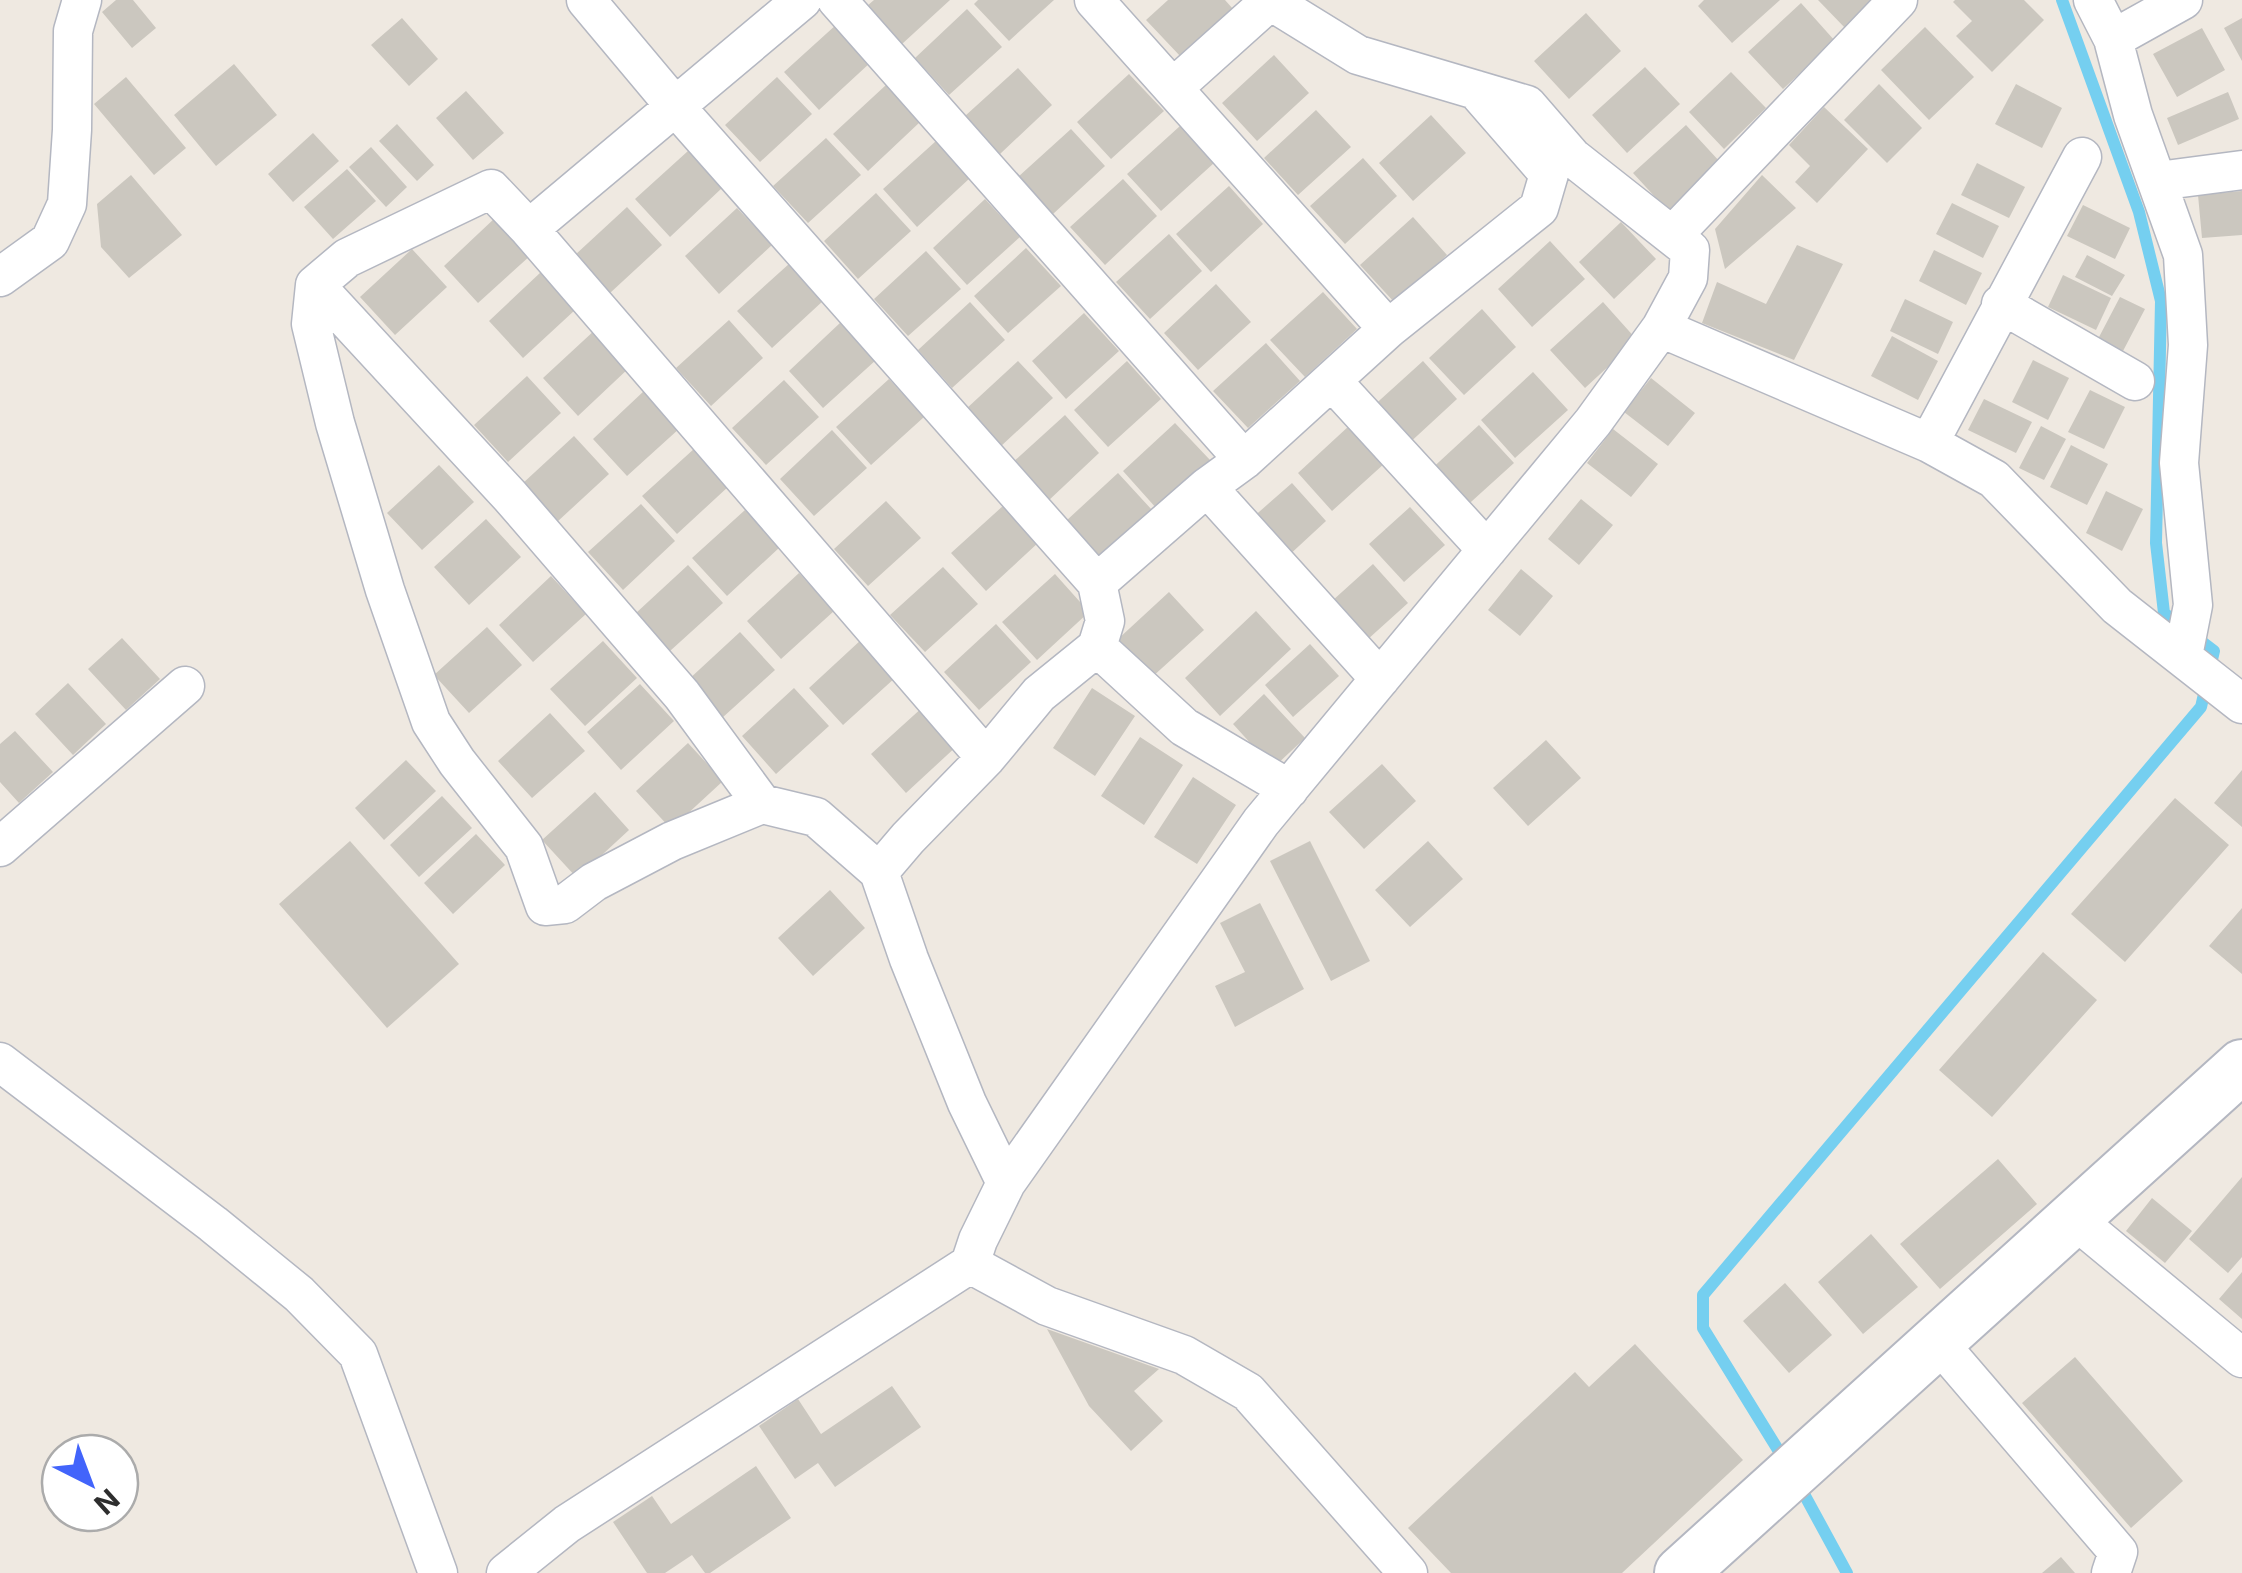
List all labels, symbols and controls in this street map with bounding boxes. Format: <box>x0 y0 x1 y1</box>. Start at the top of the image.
north arrow <box>40 1433 140 1533</box>
text: N <box>87 1482 126 1521</box>

